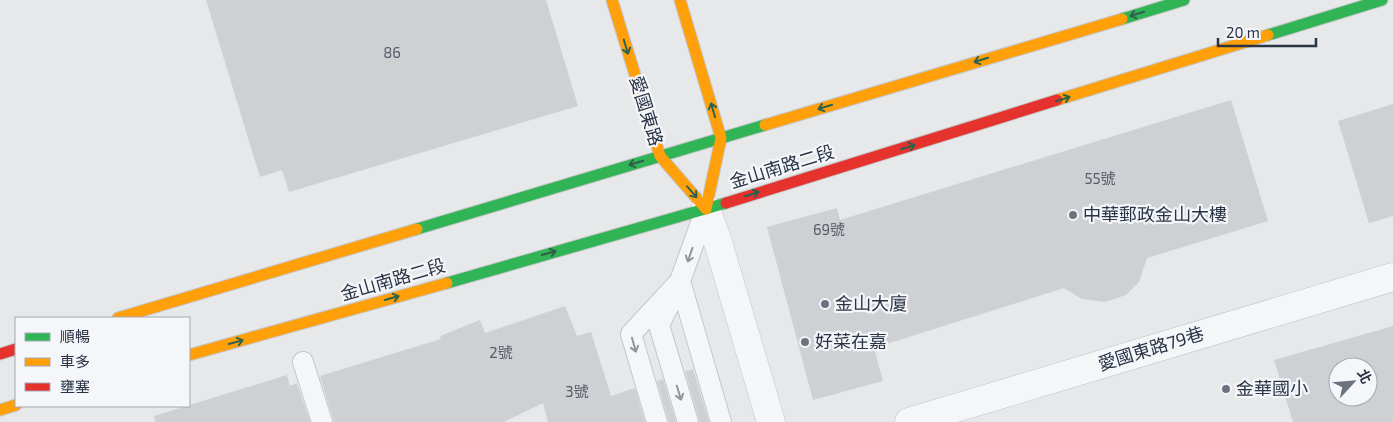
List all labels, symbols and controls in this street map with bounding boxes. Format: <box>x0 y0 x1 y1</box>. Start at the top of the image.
one-way arrow <box>1129 9 1145 19</box>
scale bar <box>1218 15 1316 47</box>
text: 20 m <box>1226 23 1260 41</box>
one-way arrow <box>622 38 632 54</box>
house number: 86 <box>383 43 401 61</box>
one-way arrow <box>973 56 989 66</box>
street label: 愛國東路 <box>626 73 668 148</box>
one-way arrow <box>1054 93 1070 103</box>
one-way arrow <box>818 102 834 112</box>
one-way arrow <box>708 103 718 119</box>
street label: 金山南路二段 <box>727 140 837 192</box>
one-way arrow <box>899 141 915 151</box>
one-way arrow <box>629 159 645 169</box>
house number: 55號 <box>1084 169 1116 187</box>
one-way arrow <box>686 186 697 199</box>
one-way arrow <box>744 189 760 199</box>
place label: 中華郵政金山大樓 <box>1083 203 1227 225</box>
marker: 中華郵政金山大樓 <box>1067 209 1079 221</box>
house number: 69號 <box>813 220 845 238</box>
one-way arrow <box>685 247 694 262</box>
one-way arrow <box>540 248 556 258</box>
street label: 金山南路二段 <box>338 254 448 304</box>
place label: 金山大廈 <box>835 292 907 314</box>
one-way arrow <box>384 293 400 303</box>
marker: 金山大廈 <box>819 298 831 310</box>
legend <box>15 317 190 407</box>
street label: 愛國東路79巷 <box>1095 322 1206 375</box>
text: 順暢 <box>60 327 90 345</box>
place label: 好菜在嘉 <box>815 330 887 352</box>
marker: 好菜在嘉 <box>799 336 811 348</box>
one-way arrow <box>227 337 243 346</box>
one-way arrow <box>630 337 640 353</box>
house number: 2號 <box>489 343 513 361</box>
text: 車多 <box>60 352 90 370</box>
north arrow <box>1328 357 1378 407</box>
text: 北 <box>1354 366 1376 386</box>
text: 壅塞 <box>60 377 90 395</box>
place label: 金華國小 <box>1236 377 1308 399</box>
house number: 3號 <box>565 382 589 400</box>
marker: 金華國小 <box>1220 383 1232 395</box>
one-way arrow <box>675 384 685 400</box>

